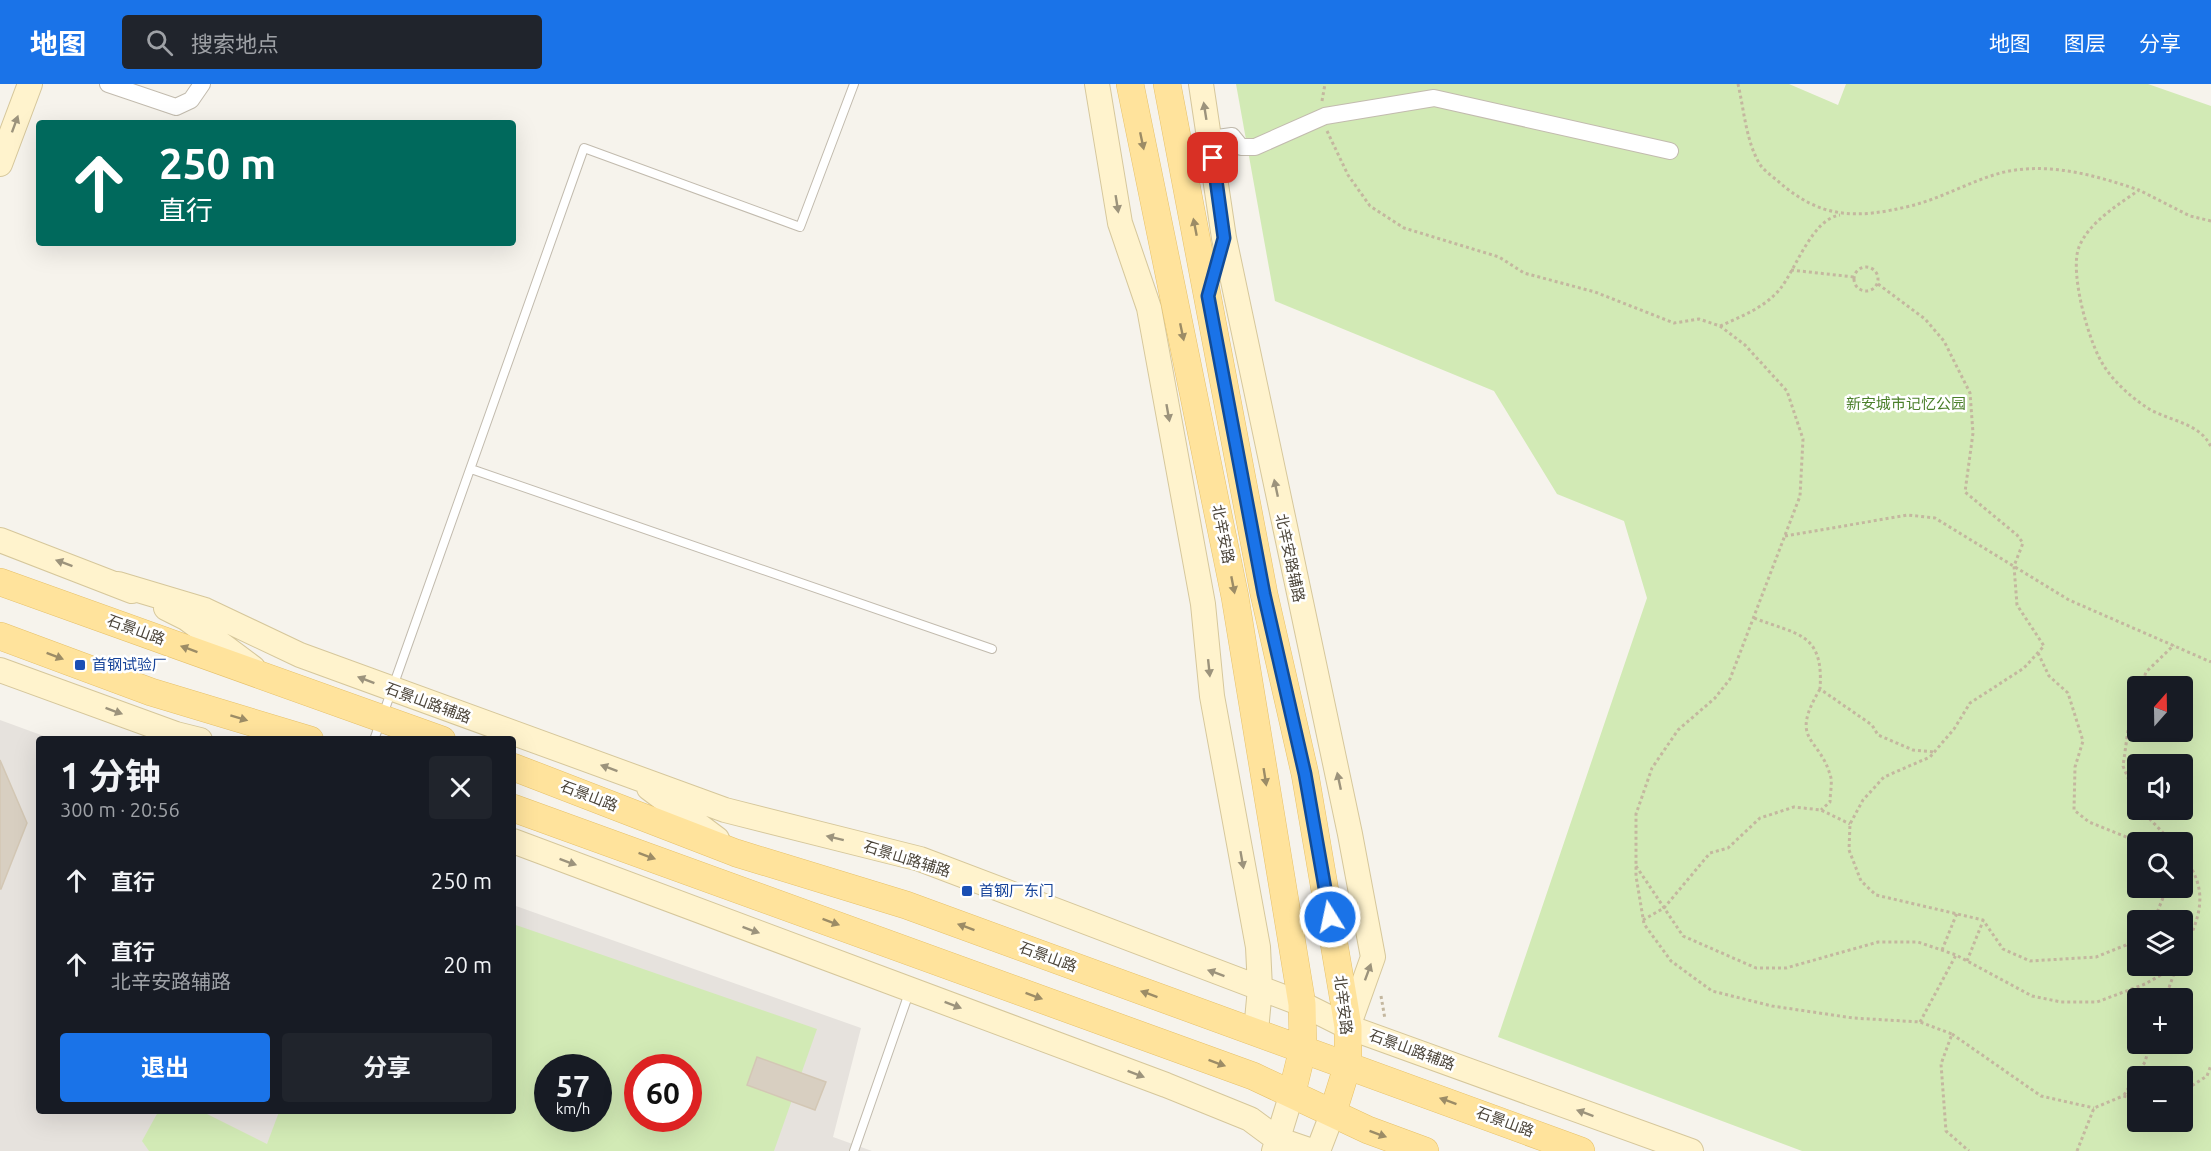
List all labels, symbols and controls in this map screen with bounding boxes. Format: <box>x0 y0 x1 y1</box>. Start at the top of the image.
search box <box>122 15 542 69</box>
icon: search <box>143 26 176 59</box>
text: 地图 <box>30 28 86 59</box>
text: 搜索地点 <box>191 31 279 56</box>
text: 地图 <box>1989 31 2031 55</box>
text: 图层 <box>2064 31 2106 55</box>
text: 分享 <box>2139 31 2181 55</box>
one-way arrow <box>1201 101 1210 120</box>
one-way arrow <box>10 115 20 133</box>
one-way arrow <box>1137 132 1147 151</box>
pin <box>1187 132 1238 183</box>
text: 250 m <box>159 140 276 187</box>
icon: arrive <box>1196 141 1229 174</box>
icon: ahead <box>60 144 138 222</box>
text: 直行 <box>159 195 213 225</box>
one-way arrow <box>1112 195 1121 214</box>
one-way arrow <box>1190 218 1199 237</box>
one-way arrow <box>1178 323 1187 342</box>
park label: 新安城市记忆公园 <box>1846 395 1966 412</box>
one-way arrow <box>1163 404 1172 423</box>
one-way arrow <box>1271 478 1280 497</box>
street label: 北辛安路 <box>1209 503 1238 565</box>
street label: 北辛安路辅路 <box>1273 512 1308 604</box>
one-way arrow <box>54 558 72 568</box>
one-way arrow <box>1229 576 1238 595</box>
street label: 石景山路 <box>105 611 167 648</box>
one-way arrow <box>180 644 198 654</box>
one-way arrow <box>46 652 64 661</box>
place label: 首钢试验厂 <box>92 656 167 673</box>
marker: 首钢试验厂 <box>73 658 87 672</box>
one-way arrow <box>1204 658 1214 677</box>
one-way arrow <box>357 675 375 685</box>
north arrow <box>2127 676 2193 742</box>
map controls <box>2127 676 2193 1132</box>
street label: 石景山路辅路 <box>383 679 473 726</box>
one-way arrow <box>105 707 123 717</box>
one-way arrow <box>230 714 248 723</box>
button: sound <box>2127 754 2193 820</box>
text: 1 分钟 <box>60 755 161 796</box>
button: close <box>429 756 492 819</box>
one-way arrow <box>600 763 618 773</box>
one-way arrow <box>1261 768 1270 787</box>
one-way arrow <box>1334 772 1343 791</box>
street label: 石景山路 <box>558 777 620 814</box>
text: 300 m · 20:56 <box>60 798 180 821</box>
one-way arrow <box>826 832 844 842</box>
button: search <box>2127 832 2193 898</box>
street label: 石景山路辅路 <box>862 837 953 880</box>
one-way arrow <box>1238 850 1247 869</box>
one-way arrow <box>638 852 656 862</box>
one-way arrow <box>559 857 577 867</box>
icon: ahead <box>60 864 93 897</box>
text: 250 m <box>431 868 492 893</box>
text: 直行 <box>111 869 155 894</box>
place label: 首钢厂东门 <box>979 882 1054 899</box>
marker: 首钢厂东门 <box>960 884 974 898</box>
position arrow <box>1298 885 1362 949</box>
button: layers <box>2127 910 2193 976</box>
one-way arrow <box>822 917 840 927</box>
one-way arrow <box>957 921 975 931</box>
one-way arrow <box>742 925 760 935</box>
street label: 石景山路 <box>1017 938 1079 975</box>
text: 直行 <box>111 939 155 964</box>
icon: ahead <box>60 948 93 981</box>
text: 20 m <box>443 952 492 977</box>
one-way arrow <box>1363 963 1373 981</box>
one-way arrow <box>1207 967 1225 977</box>
text: 北辛安路辅路 <box>111 970 231 993</box>
street label: 北辛安路 <box>1331 974 1356 1036</box>
button: + <box>2127 988 2193 1054</box>
one-way arrow <box>1139 989 1157 999</box>
one-way arrow <box>1025 991 1043 1001</box>
one-way arrow <box>944 1001 962 1011</box>
street label: 石景山路辅路 <box>1367 1026 1457 1073</box>
button: 退出 <box>60 1033 270 1102</box>
button: 分享 <box>282 1033 492 1102</box>
speed limit sign: 60 <box>624 1054 702 1132</box>
one-way arrow <box>1208 1059 1226 1068</box>
button: − <box>2127 1066 2193 1132</box>
text: 57 <box>556 1069 590 1103</box>
one-way arrow <box>1127 1069 1145 1079</box>
one-way arrow <box>1439 1096 1457 1105</box>
text: km/h <box>556 1100 590 1117</box>
street label: 石景山路 <box>1474 1103 1536 1140</box>
one-way arrow <box>1576 1108 1594 1118</box>
one-way arrow <box>1369 1129 1387 1139</box>

